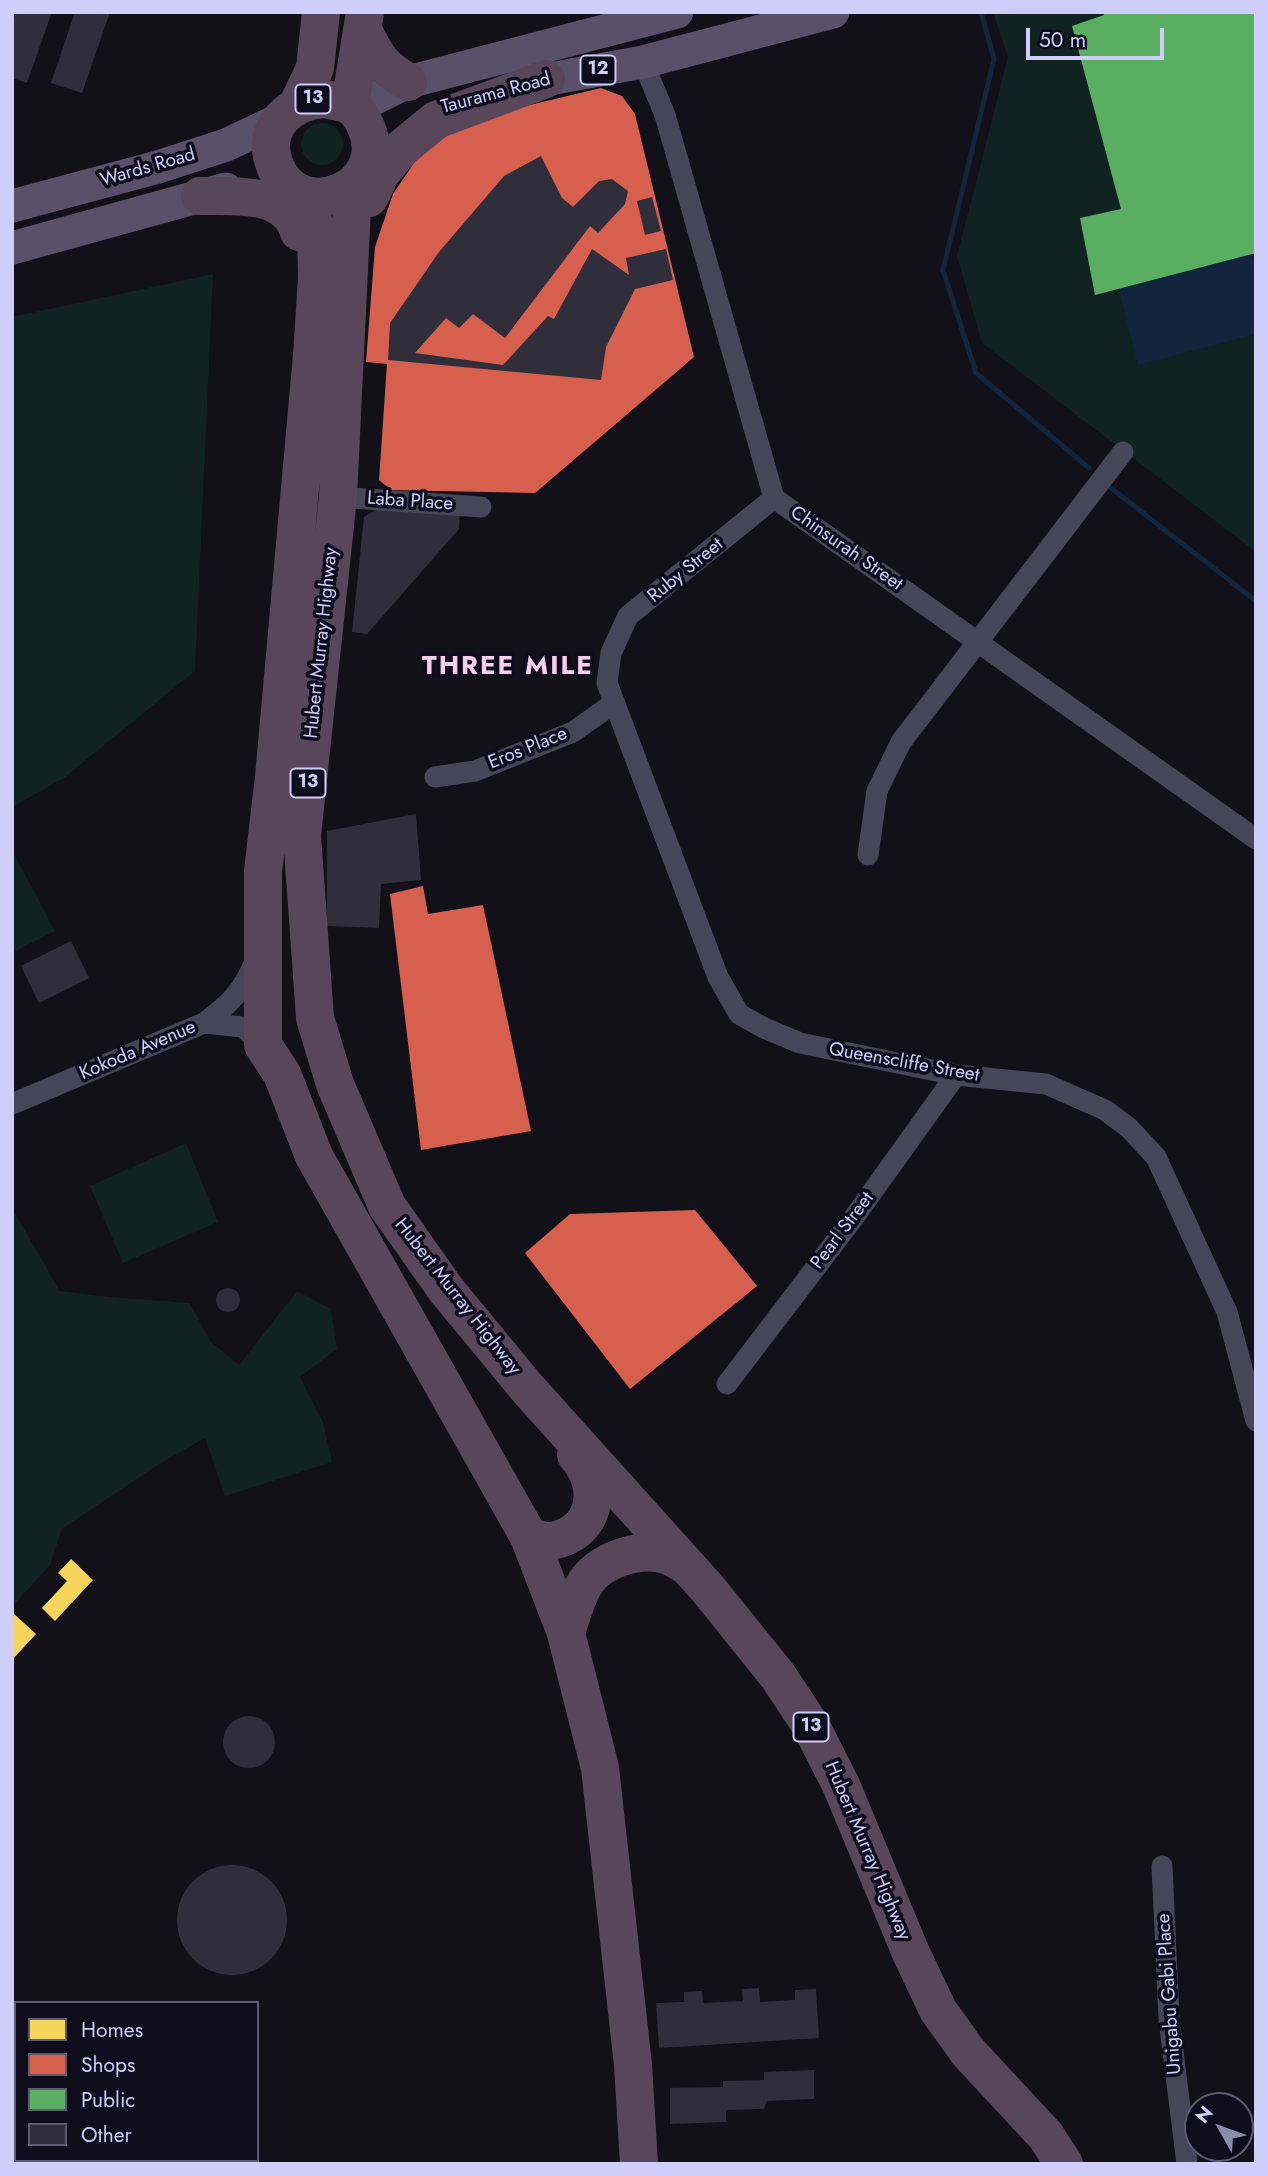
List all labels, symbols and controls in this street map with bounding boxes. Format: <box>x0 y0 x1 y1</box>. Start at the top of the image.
scale bar <box>1030 14 1168 58</box>
text: 50 m <box>1039 25 1086 55</box>
road number: 12 <box>580 56 616 84</box>
street label: Taurama Road <box>439 68 553 120</box>
road number: 13 <box>296 84 330 114</box>
street label: Wards Road <box>98 144 198 192</box>
street label: Laba Place <box>366 488 454 516</box>
street label: Chinsurah Street <box>785 502 907 596</box>
street label: Ruby Street <box>644 534 728 608</box>
street label: Hubert Murray Highway <box>301 546 343 740</box>
district label: THREE MILE <box>423 652 593 684</box>
street label: Eros Place <box>485 723 571 775</box>
road number: 13 <box>290 768 326 798</box>
street label: Kokoda Avenue <box>77 1016 199 1086</box>
street label: Queenscliffe Street <box>827 1039 981 1087</box>
street label: Pearl Street <box>807 1188 879 1274</box>
street label: Hubert Murray Highway <box>389 1214 525 1380</box>
road number: 13 <box>794 1712 828 1742</box>
street label: Hubert Murray Highway <box>819 1758 915 1944</box>
street label: Unigabu Gabi Place <box>1153 1913 1187 2075</box>
legend <box>14 2001 259 2162</box>
text: Homes <box>81 2015 143 2045</box>
text: Shops <box>81 2050 135 2080</box>
text: Public <box>81 2085 135 2115</box>
north arrow <box>1184 2092 1254 2162</box>
text: N <box>1189 2100 1219 2129</box>
text: Other <box>81 2120 132 2150</box>

